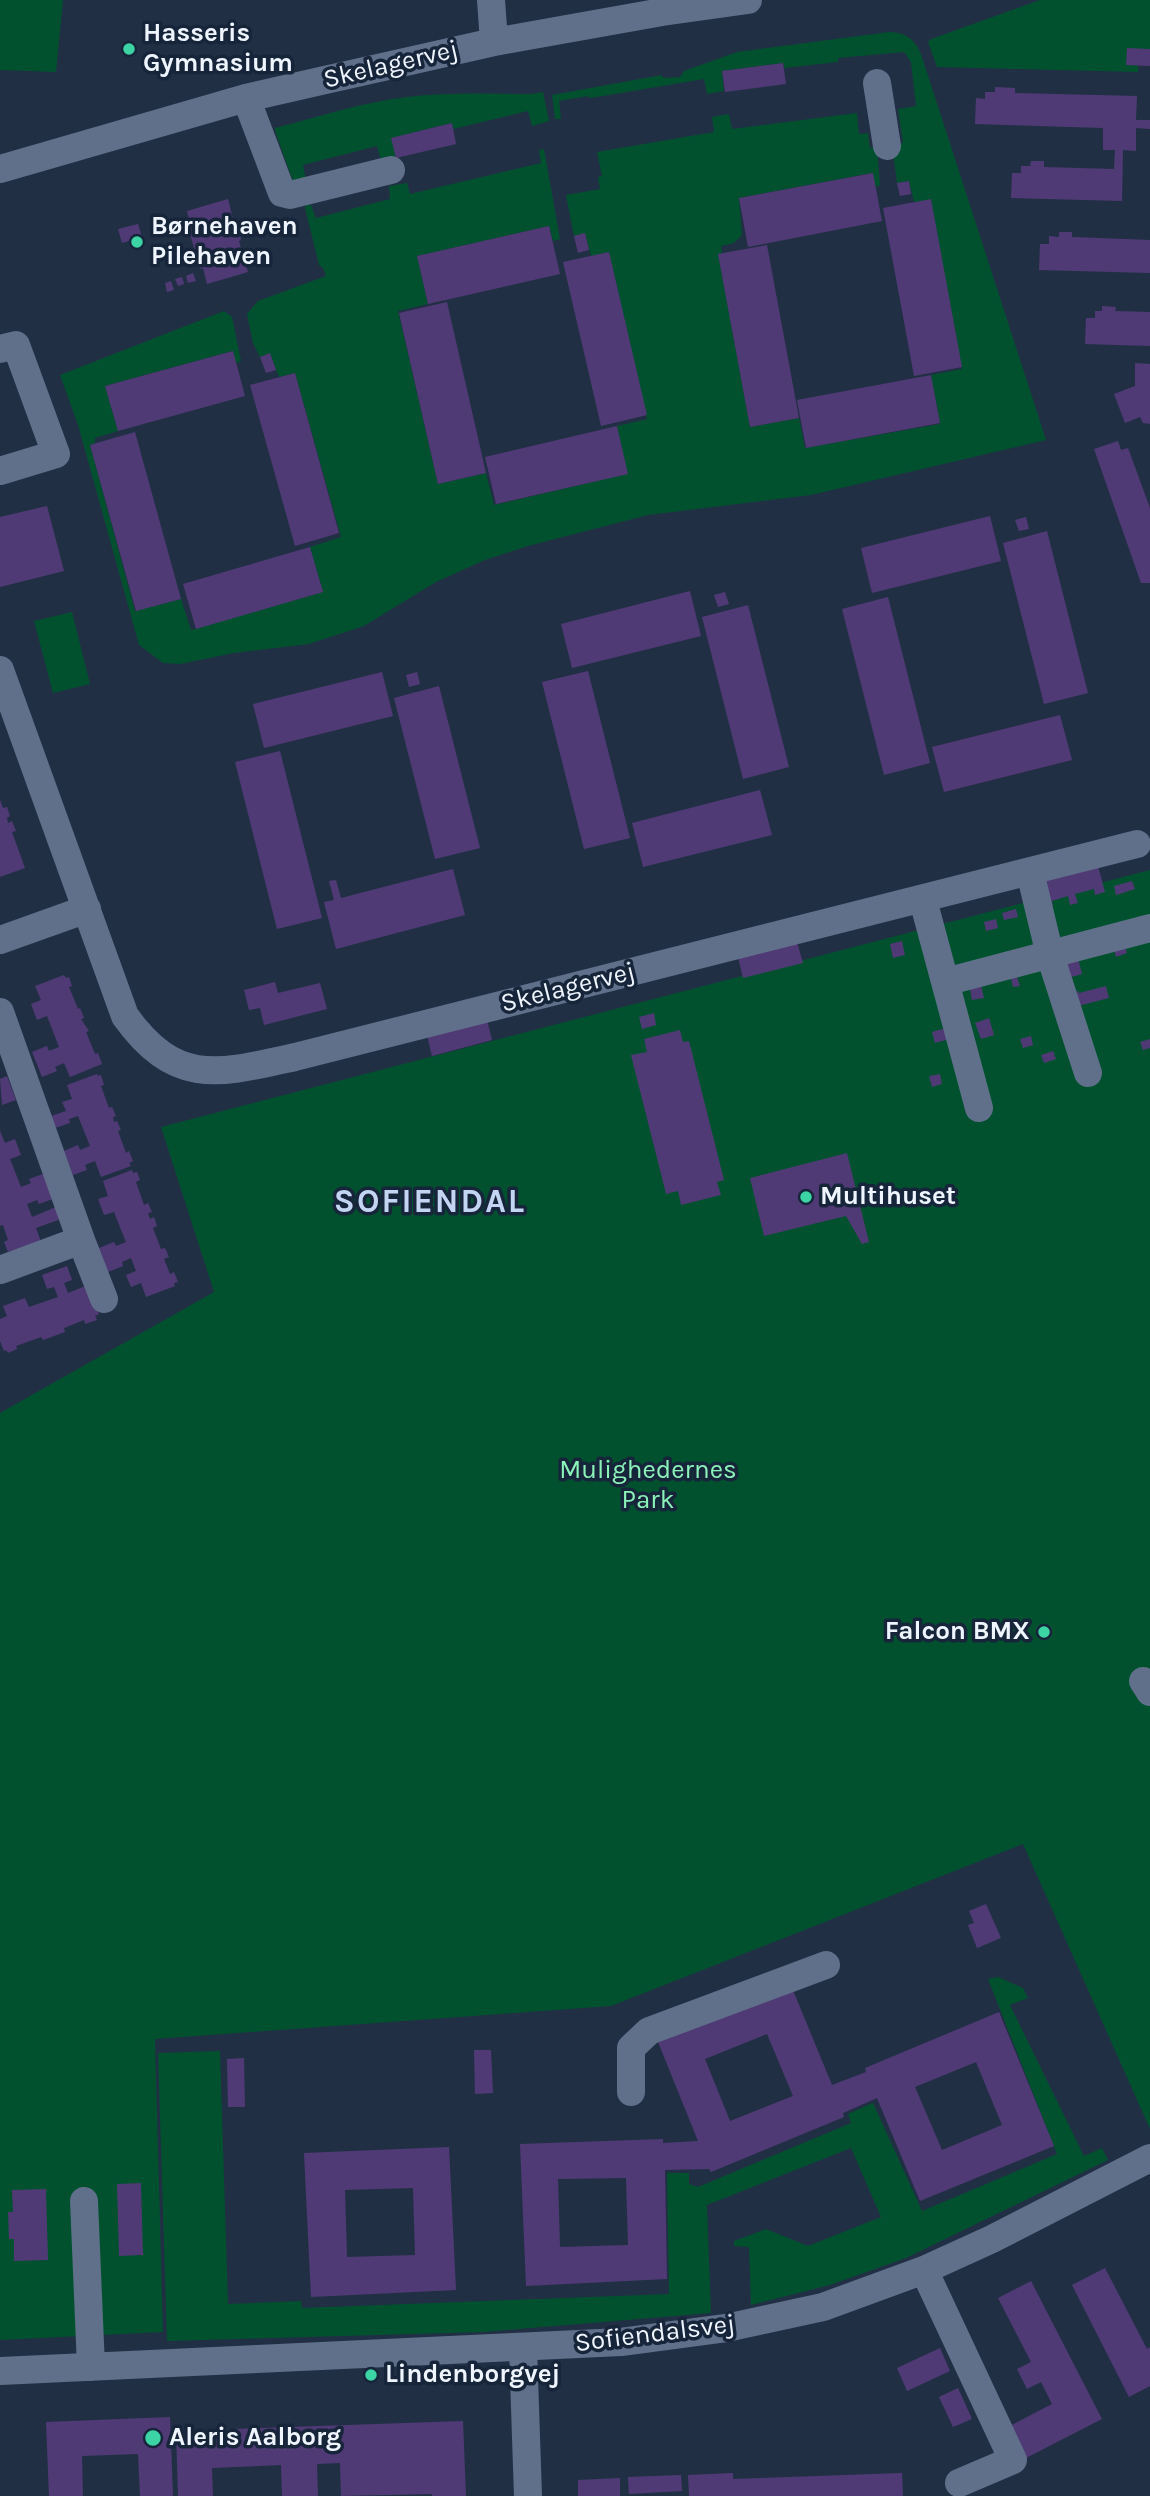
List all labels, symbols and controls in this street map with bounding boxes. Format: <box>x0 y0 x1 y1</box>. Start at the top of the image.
place label: Hasseris Gymnasium <box>143 18 293 80</box>
street label: Skelagervej <box>321 34 461 96</box>
marker: Hasseris Gymnasium <box>121 41 137 57</box>
place label: Børnehaven Pilehaven <box>151 211 298 272</box>
marker: Børnehaven Pilehaven <box>129 234 145 250</box>
street label: Skelagervej <box>498 956 638 1020</box>
place label: Multihuset <box>820 1181 956 1213</box>
district label: SOFIENDAL <box>335 1183 525 1223</box>
marker: Multihuset <box>798 1189 814 1205</box>
park label: Mulighedernes Park <box>559 1455 737 1516</box>
place label: Falcon BMX <box>885 1616 1030 1648</box>
marker: Falcon BMX <box>1036 1624 1052 1640</box>
street label: Sofiendalsvej <box>573 2309 737 2359</box>
place label: Lindenborgvej <box>385 2359 560 2391</box>
marker: Lindenborgvej <box>363 2367 379 2383</box>
place label: Aleris Aalborg <box>169 2422 341 2454</box>
marker: Aleris Aalborg <box>143 2428 163 2448</box>

